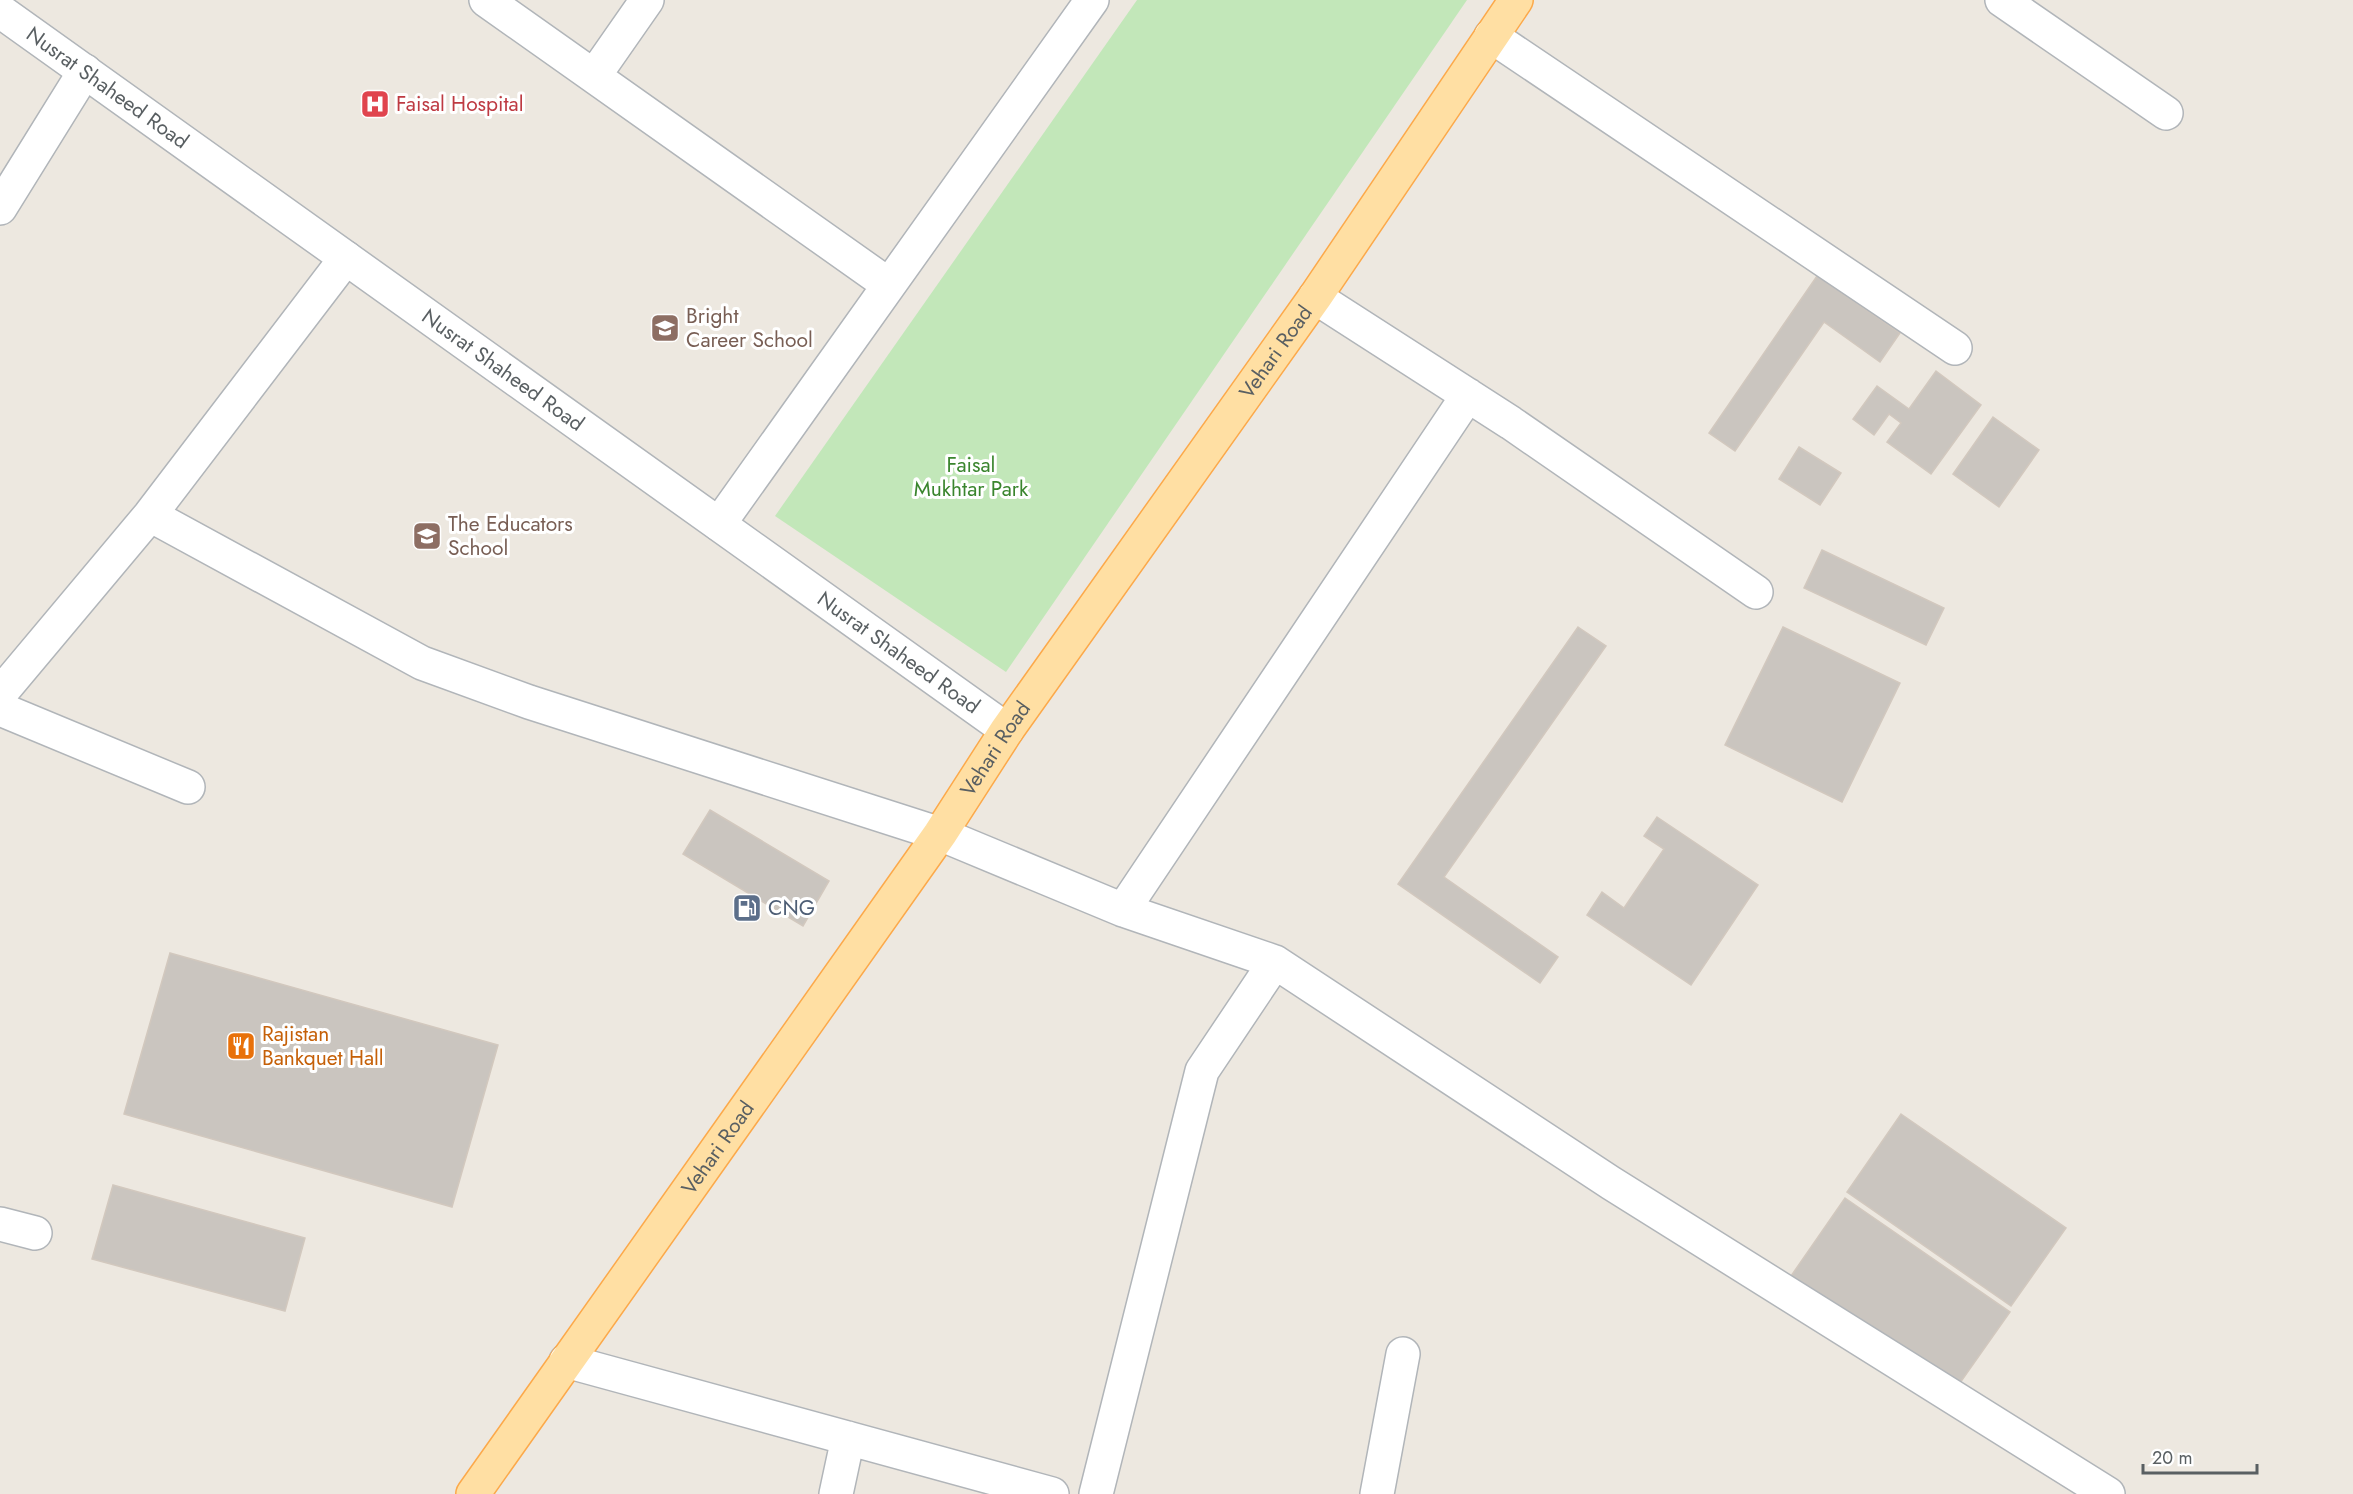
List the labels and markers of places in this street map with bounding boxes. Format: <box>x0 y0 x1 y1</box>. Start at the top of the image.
hospital icon: Faisal Hospital <box>359 88 391 120</box>
place label: Faisal Hospital <box>396 89 523 119</box>
place label: Bright Career School <box>686 301 813 355</box>
school or university icon: Bright Career School <box>649 312 681 344</box>
place label: The Educators School <box>448 509 573 563</box>
school or university icon: The Educators School <box>411 520 443 552</box>
fuel station icon: CNG <box>731 892 763 924</box>
place label: CNG <box>768 893 815 923</box>
place label: Rajistan Bankquet Hall <box>262 1019 384 1073</box>
restaurant icon: Rajistan Bankquet Hall <box>225 1030 257 1062</box>

